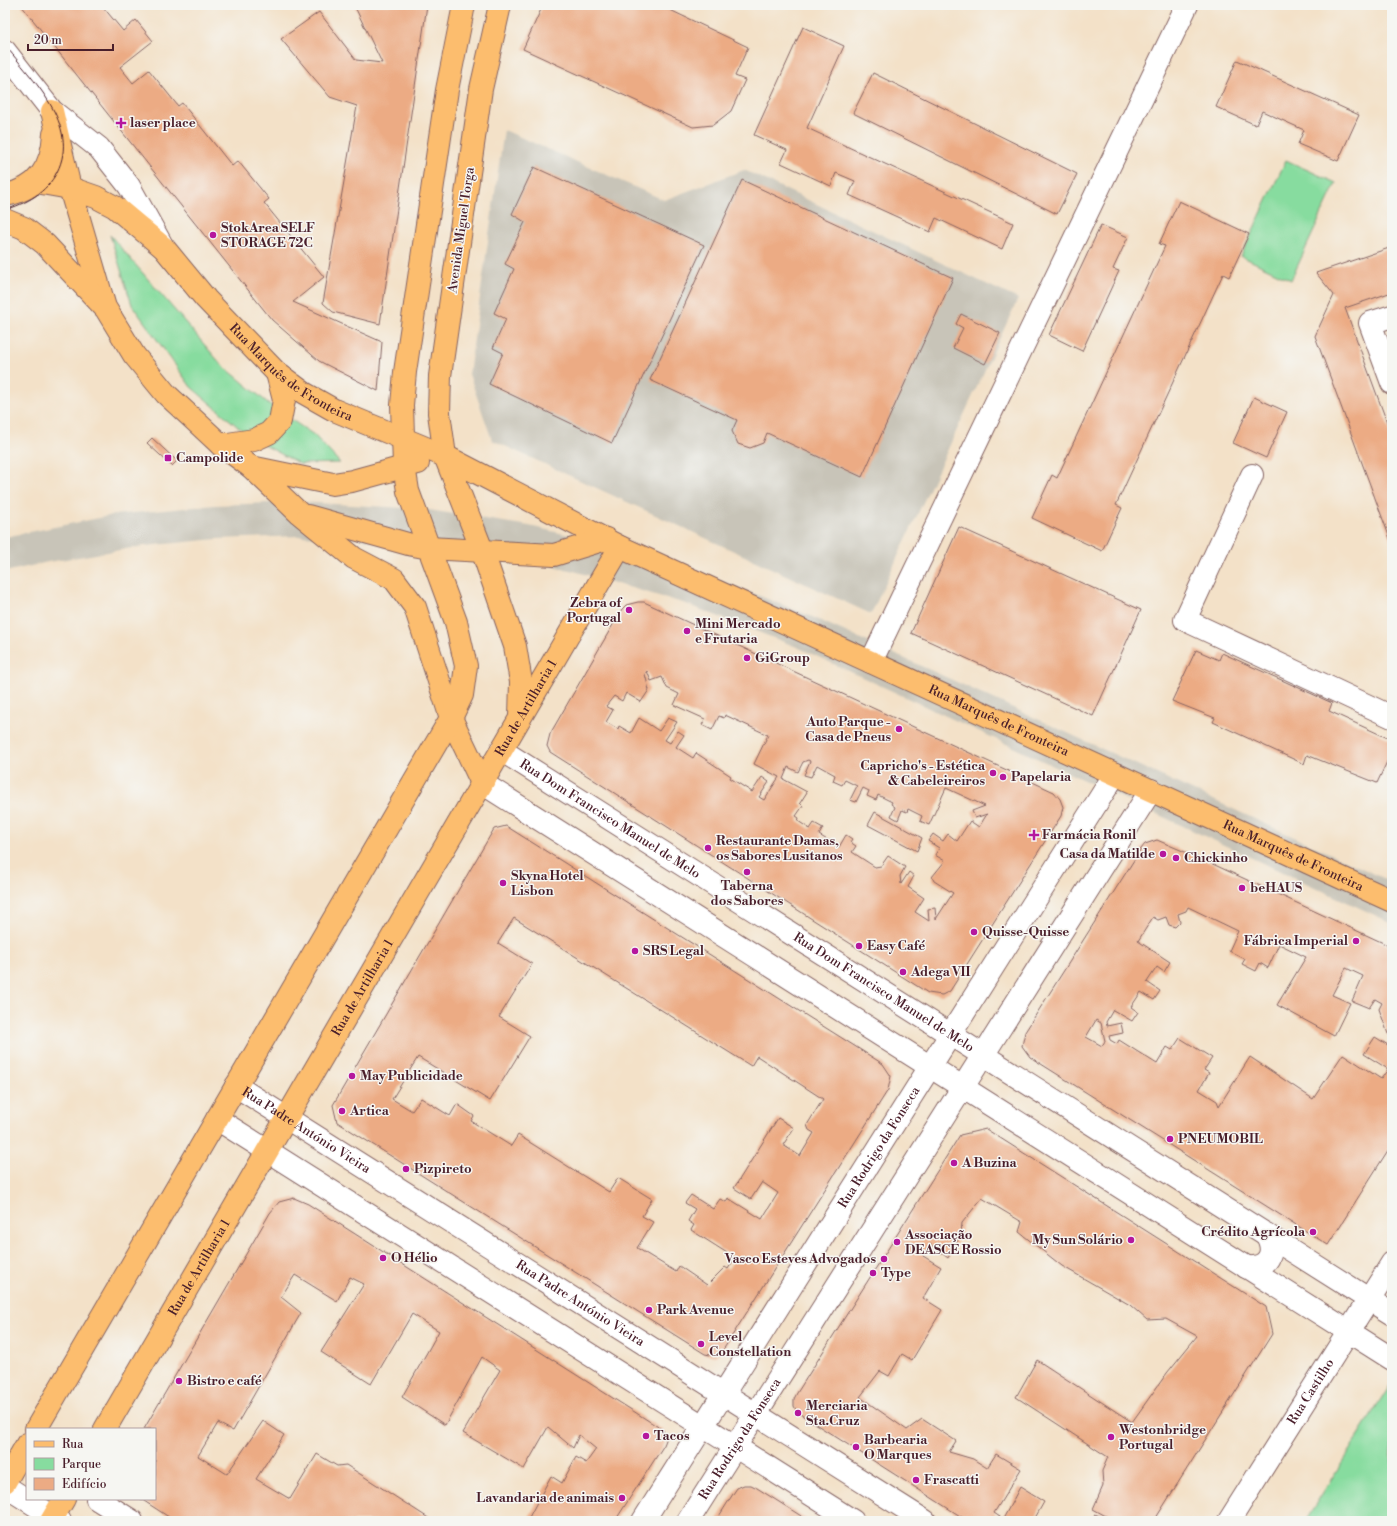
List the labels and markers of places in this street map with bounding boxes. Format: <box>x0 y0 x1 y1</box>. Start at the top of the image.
place label: laser place <box>130 115 196 131</box>
marker: laser place <box>115 117 127 129</box>
place label: StokArea SELF STORAGE 72C <box>221 220 315 251</box>
marker: StokArea SELF STORAGE 72C <box>208 230 218 240</box>
place label: Campolide <box>176 450 243 466</box>
marker: Campolide <box>163 453 173 463</box>
place label: Zebra of Portugal <box>567 595 622 626</box>
marker: Zebra of Portugal <box>624 605 634 615</box>
place label: Mini Mercado e Frutaria <box>695 616 781 647</box>
marker: Mini Mercado e Frutaria <box>682 626 692 636</box>
place label: GiGroup <box>755 650 810 666</box>
marker: GiGroup <box>742 653 752 663</box>
place label: Auto Parque - Casa de Pneus <box>805 714 891 745</box>
marker: Auto Parque - Casa de Pneus <box>894 724 904 734</box>
place label: Capricho's - Estética & Cabeleireiros <box>860 758 986 789</box>
marker: Capricho's - Estética & Cabeleireiros <box>988 768 998 778</box>
place label: Papelaria <box>1011 769 1072 785</box>
marker: Papelaria <box>998 772 1008 782</box>
place label: Farmácia Ronil <box>1042 827 1137 843</box>
marker: Farmácia Ronil <box>1029 830 1039 840</box>
place label: Restaurante Damas, os Sabores Lusitanos <box>716 833 843 864</box>
marker: Restaurante Damas, os Sabores Lusitanos <box>703 843 713 853</box>
place label: Casa da Matilde <box>1059 846 1155 862</box>
marker: Casa da Matilde <box>1158 849 1168 859</box>
place label: Chickinho <box>1184 850 1248 866</box>
marker: Chickinho <box>1171 853 1181 863</box>
marker: Taberna dos Sabores <box>742 867 752 877</box>
place label: Skyna Hotel Lisbon <box>511 868 584 899</box>
marker: Skyna Hotel Lisbon <box>498 878 508 888</box>
place label: Taberna dos Sabores <box>711 878 784 909</box>
place label: beHAUS <box>1250 880 1303 896</box>
marker: beHAUS <box>1237 883 1247 893</box>
place label: Quisse-Quisse <box>982 924 1069 940</box>
marker: Quisse-Quisse <box>969 927 979 937</box>
place label: Fábrica Imperial <box>1244 933 1349 949</box>
marker: Fábrica Imperial <box>1351 936 1361 946</box>
place label: Easy Café <box>867 938 925 954</box>
marker: Easy Café <box>854 941 864 951</box>
place label: SRS Legal <box>643 943 705 959</box>
marker: SRS Legal <box>630 946 640 956</box>
place label: Adega VII <box>910 964 971 980</box>
marker: Adega VII <box>898 967 908 977</box>
place label: May Publicidade <box>360 1068 463 1084</box>
marker: May Publicidade <box>347 1071 357 1081</box>
place label: Artica <box>349 1103 390 1119</box>
marker: Artica <box>337 1106 347 1116</box>
place label: PNEUMOBIL <box>1178 1131 1263 1147</box>
marker: PNEUMOBIL <box>1165 1134 1175 1144</box>
place label: A Buzina <box>961 1155 1017 1171</box>
marker: A Buzina <box>949 1158 959 1168</box>
place label: Pizpireto <box>414 1161 472 1177</box>
marker: Pizpireto <box>401 1164 411 1174</box>
place label: Crédito Agrícola <box>1201 1224 1306 1240</box>
place label: Associação DEASCE Rossio <box>904 1227 1002 1258</box>
marker: Crédito Agrícola <box>1308 1227 1318 1237</box>
place label: My Sun Solário <box>1032 1232 1123 1248</box>
marker: My Sun Solário <box>1126 1235 1136 1245</box>
marker: Associação DEASCE Rossio <box>892 1237 902 1247</box>
place label: O Hélio <box>391 1250 438 1266</box>
place label: Vasco Esteves Advogados <box>724 1251 876 1267</box>
marker: O Hélio <box>378 1253 388 1263</box>
marker: Vasco Esteves Advogados <box>879 1254 889 1264</box>
place label: Type <box>881 1265 911 1281</box>
marker: Type <box>868 1268 878 1278</box>
place label: Park Avenue <box>657 1302 734 1318</box>
marker: Park Avenue <box>644 1305 654 1315</box>
place label: Level Constellation <box>709 1329 791 1360</box>
marker: Level Constellation <box>696 1339 706 1349</box>
place label: Bistro e café <box>187 1373 262 1389</box>
marker: Bistro e café <box>174 1376 184 1386</box>
place label: Merciaria Sta.Cruz <box>806 1398 868 1429</box>
marker: Merciaria Sta.Cruz <box>793 1408 803 1418</box>
place label: Westonbridge Portugal <box>1118 1422 1206 1453</box>
place label: Tacos <box>654 1428 690 1444</box>
marker: Tacos <box>641 1431 651 1441</box>
place label: Barbearia O Marques <box>864 1432 932 1463</box>
marker: Westonbridge Portugal <box>1106 1432 1116 1442</box>
marker: Barbearia O Marques <box>851 1442 861 1452</box>
place label: Frascatti <box>924 1472 979 1488</box>
marker: Frascatti <box>911 1475 921 1485</box>
place label: Lavandaria de animais <box>476 1490 614 1506</box>
marker: Lavandaria de animais <box>617 1493 627 1503</box>

